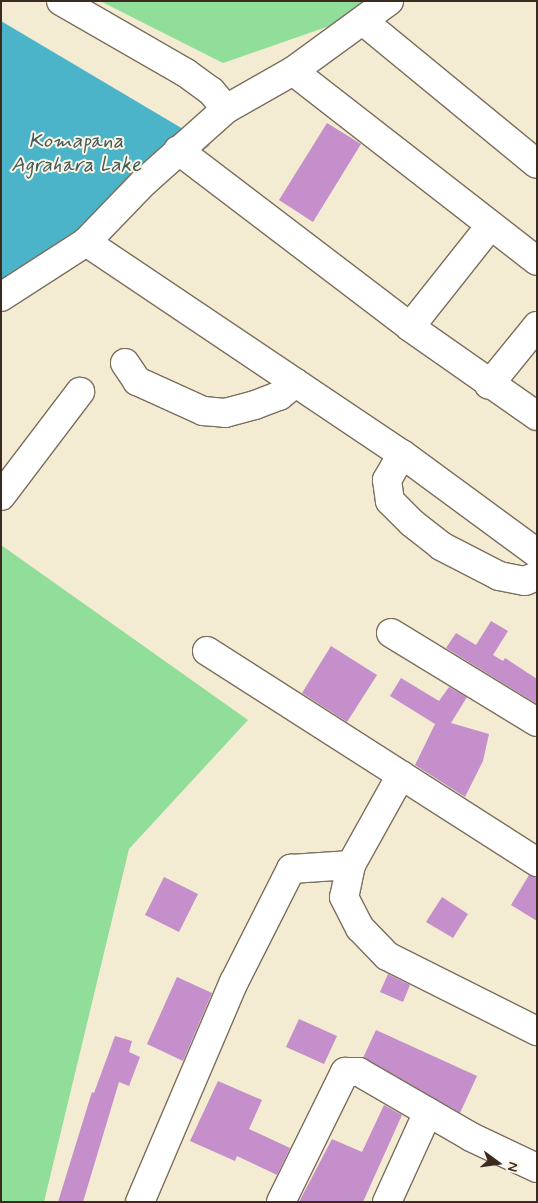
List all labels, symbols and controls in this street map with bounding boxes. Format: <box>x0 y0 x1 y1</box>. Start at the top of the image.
water label: Komapana Agrahara Lake <box>9 128 143 178</box>
north arrow <box>473 1138 523 1188</box>
text: N <box>503 1160 522 1173</box>

